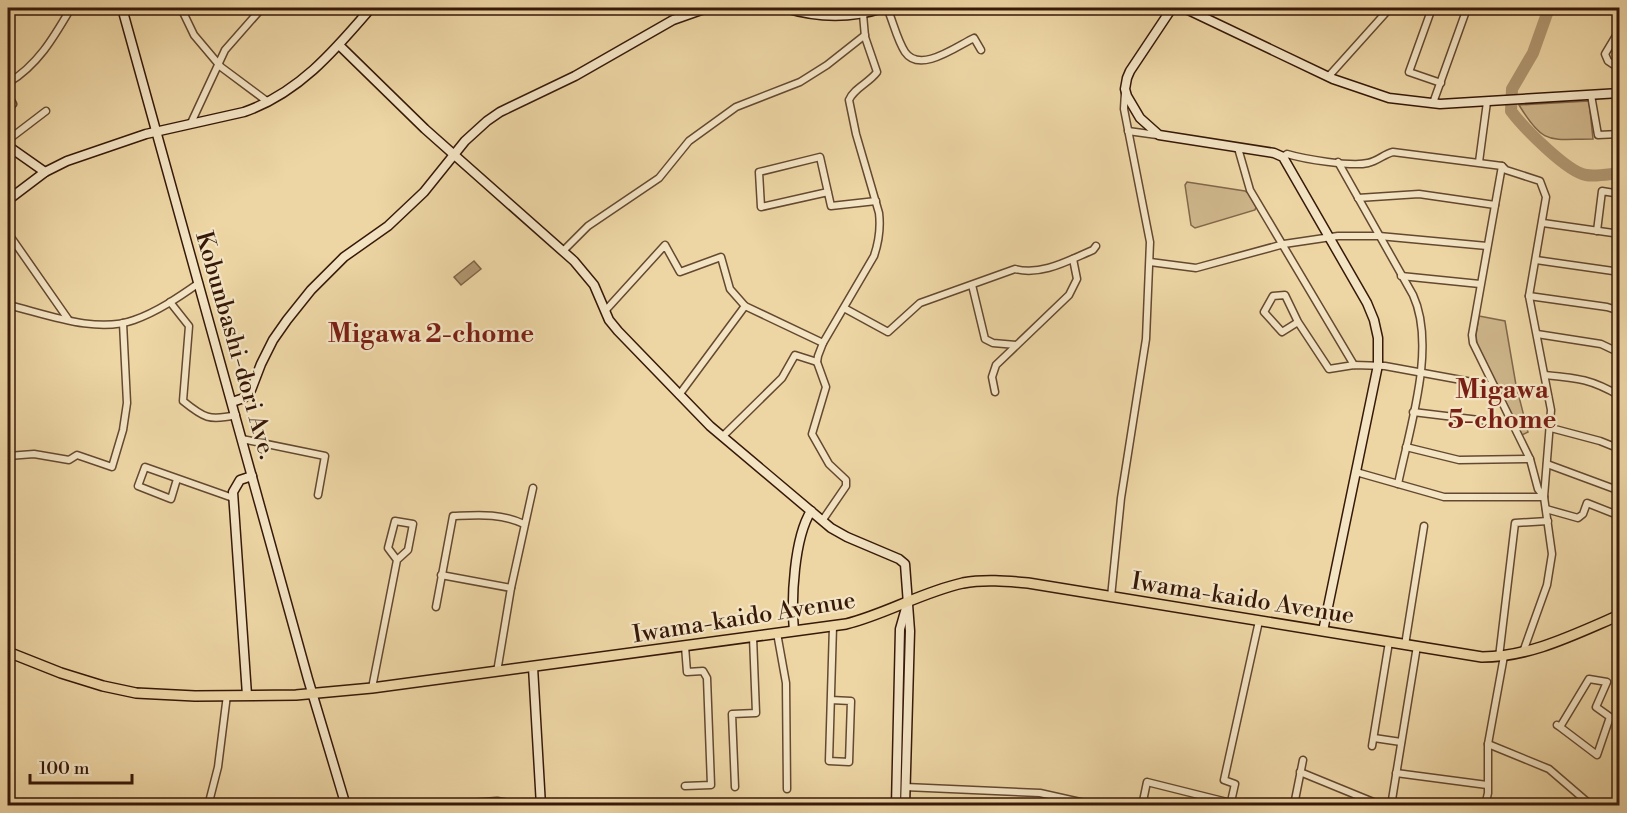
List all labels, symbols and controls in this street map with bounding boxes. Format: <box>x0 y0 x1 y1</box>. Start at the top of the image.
street label: Kobunbashi-dori Ave. <box>188 228 282 463</box>
district label: Migawa 2-chome <box>328 318 534 350</box>
district label: Migawa 5-chome <box>1448 374 1556 436</box>
street label: Iwama-kaido Avenue <box>1129 567 1356 631</box>
street label: Iwama-kaido Avenue <box>631 586 858 650</box>
scale bar <box>30 747 132 785</box>
text: 100 m <box>39 757 90 780</box>

